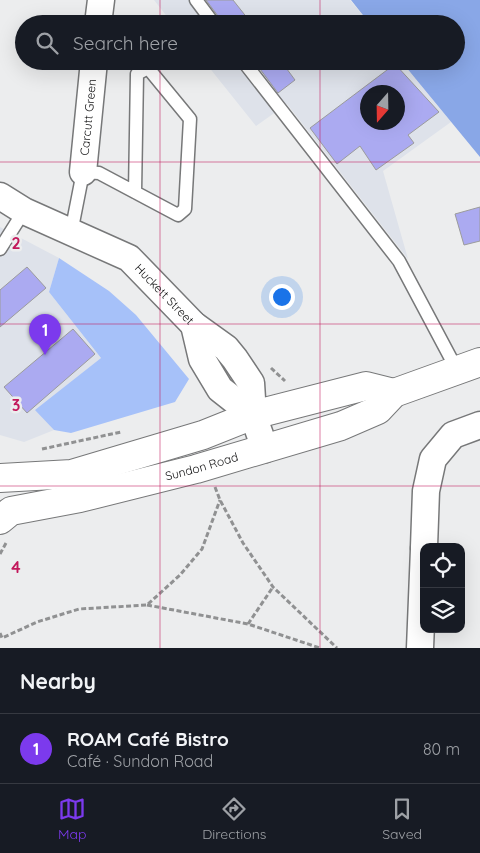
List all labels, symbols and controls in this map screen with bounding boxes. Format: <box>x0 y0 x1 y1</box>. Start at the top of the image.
search box <box>15 15 465 70</box>
icon: search <box>33 29 61 57</box>
text: Search here <box>73 31 178 55</box>
street label: Carcutt Green <box>77 78 99 156</box>
north arrow <box>360 85 405 130</box>
text: 2 <box>11 233 21 253</box>
street label: Huckett Street <box>132 260 197 328</box>
your location <box>269 284 295 310</box>
pin: 1 <box>29 314 61 355</box>
text: 3 <box>12 395 20 415</box>
street label: Sundon Road <box>163 449 240 483</box>
map controls <box>420 543 465 633</box>
button: locate <box>420 543 465 588</box>
text: 4 <box>11 557 21 577</box>
button: layers <box>420 588 465 633</box>
text: Nearby <box>20 668 96 694</box>
text: ROAM Café Bistro <box>67 727 229 751</box>
text: 1 <box>33 739 39 759</box>
text: 80 m <box>423 739 460 759</box>
text: Café · Sundon Road <box>67 751 213 771</box>
tab: Map <box>58 795 86 843</box>
tab: Directions <box>202 795 266 843</box>
tab: Saved <box>382 795 422 843</box>

